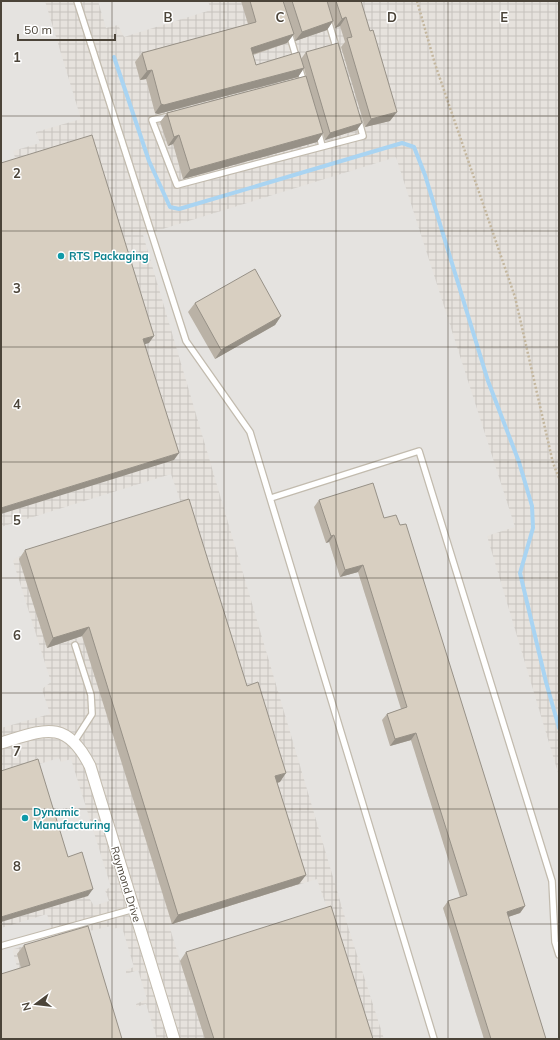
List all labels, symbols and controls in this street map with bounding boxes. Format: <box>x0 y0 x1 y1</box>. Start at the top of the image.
text: B <box>164 9 173 25</box>
text: C <box>276 9 285 25</box>
text: D <box>387 9 397 25</box>
text: E <box>500 9 508 25</box>
scale bar <box>18 16 115 42</box>
text: 50 m <box>24 22 52 37</box>
text: 1 <box>13 49 21 65</box>
text: 2 <box>13 165 21 181</box>
place label: RTS Packaging <box>69 249 149 263</box>
marker: RTS Packaging <box>56 251 66 261</box>
text: 3 <box>13 280 21 296</box>
text: 4 <box>13 396 21 412</box>
text: 5 <box>13 512 21 528</box>
text: 6 <box>13 627 21 643</box>
text: 7 <box>13 743 21 759</box>
place label: Dynamic Manufacturing <box>33 805 111 832</box>
marker: Dynamic Manufacturing <box>20 813 30 823</box>
street label: Raymond Drive <box>108 844 144 924</box>
text: 8 <box>13 858 21 874</box>
north arrow <box>16 984 56 1024</box>
text: N <box>19 1001 34 1012</box>

